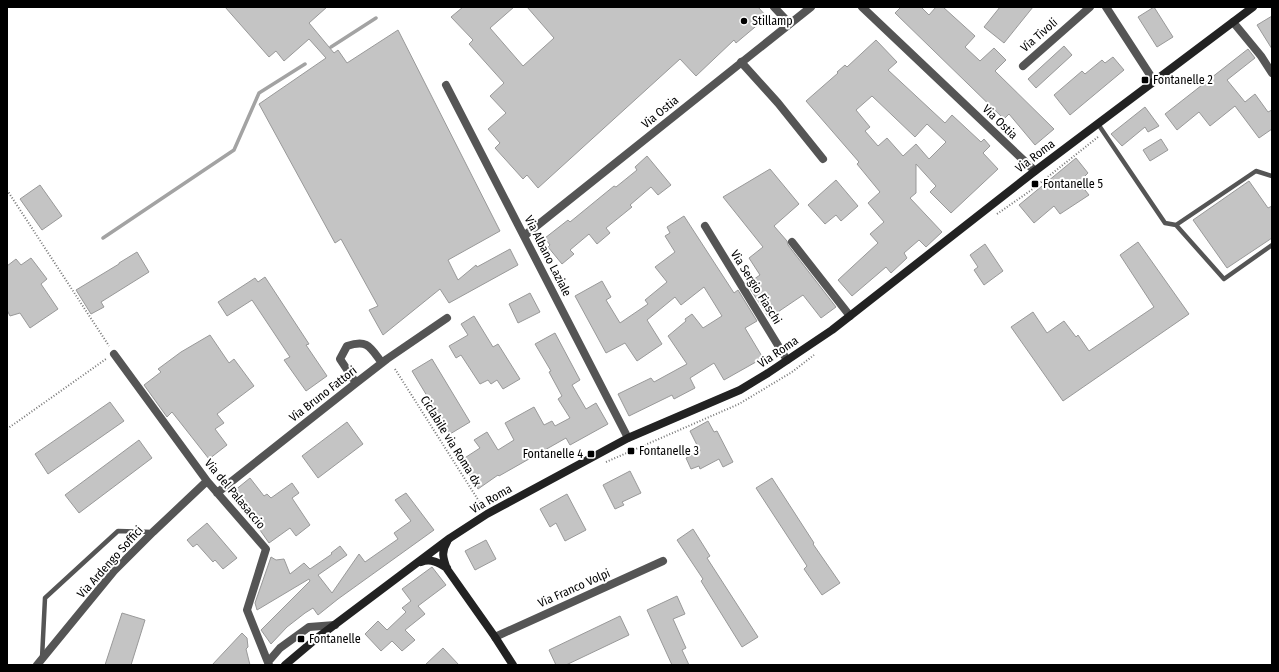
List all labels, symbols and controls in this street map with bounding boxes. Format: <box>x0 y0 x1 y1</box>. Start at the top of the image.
place label: Stillamp <box>752 14 793 28</box>
street label: Via Tivoli <box>1018 15 1060 55</box>
marker: Stillamp <box>739 16 749 26</box>
place label: Fontanelle 2 <box>1153 73 1213 87</box>
marker: Fontanelle 2 <box>1140 75 1150 85</box>
street label: Via Ostia <box>639 93 681 131</box>
street label: Via Ostia <box>980 102 1021 142</box>
street label: Via Roma <box>1013 137 1058 175</box>
place label: Fontanelle 5 <box>1043 177 1103 191</box>
marker: Fontanelle 5 <box>1030 179 1040 189</box>
street label: Via Albano Laziale <box>522 213 574 299</box>
street label: Via Sergio Fiaschi <box>728 247 784 327</box>
street label: Via Roma <box>755 333 801 371</box>
street label: Via Bruno Fattori <box>286 363 360 425</box>
street label: Ciclabile via Roma dx <box>418 393 485 489</box>
place label: Fontanelle 3 <box>639 444 699 458</box>
marker: Fontanelle 3 <box>626 446 636 456</box>
place label: Fontanelle 4 <box>523 447 583 461</box>
marker: Fontanelle 4 <box>586 449 596 459</box>
street label: Via del Palasaccio <box>202 456 268 532</box>
street label: Via Roma <box>468 481 514 516</box>
street label: Via Ardengo Soffici <box>74 523 146 601</box>
street label: Via Franco Volpi <box>536 566 612 610</box>
place label: Fontanelle <box>309 632 361 646</box>
marker: Fontanelle <box>296 634 306 644</box>

